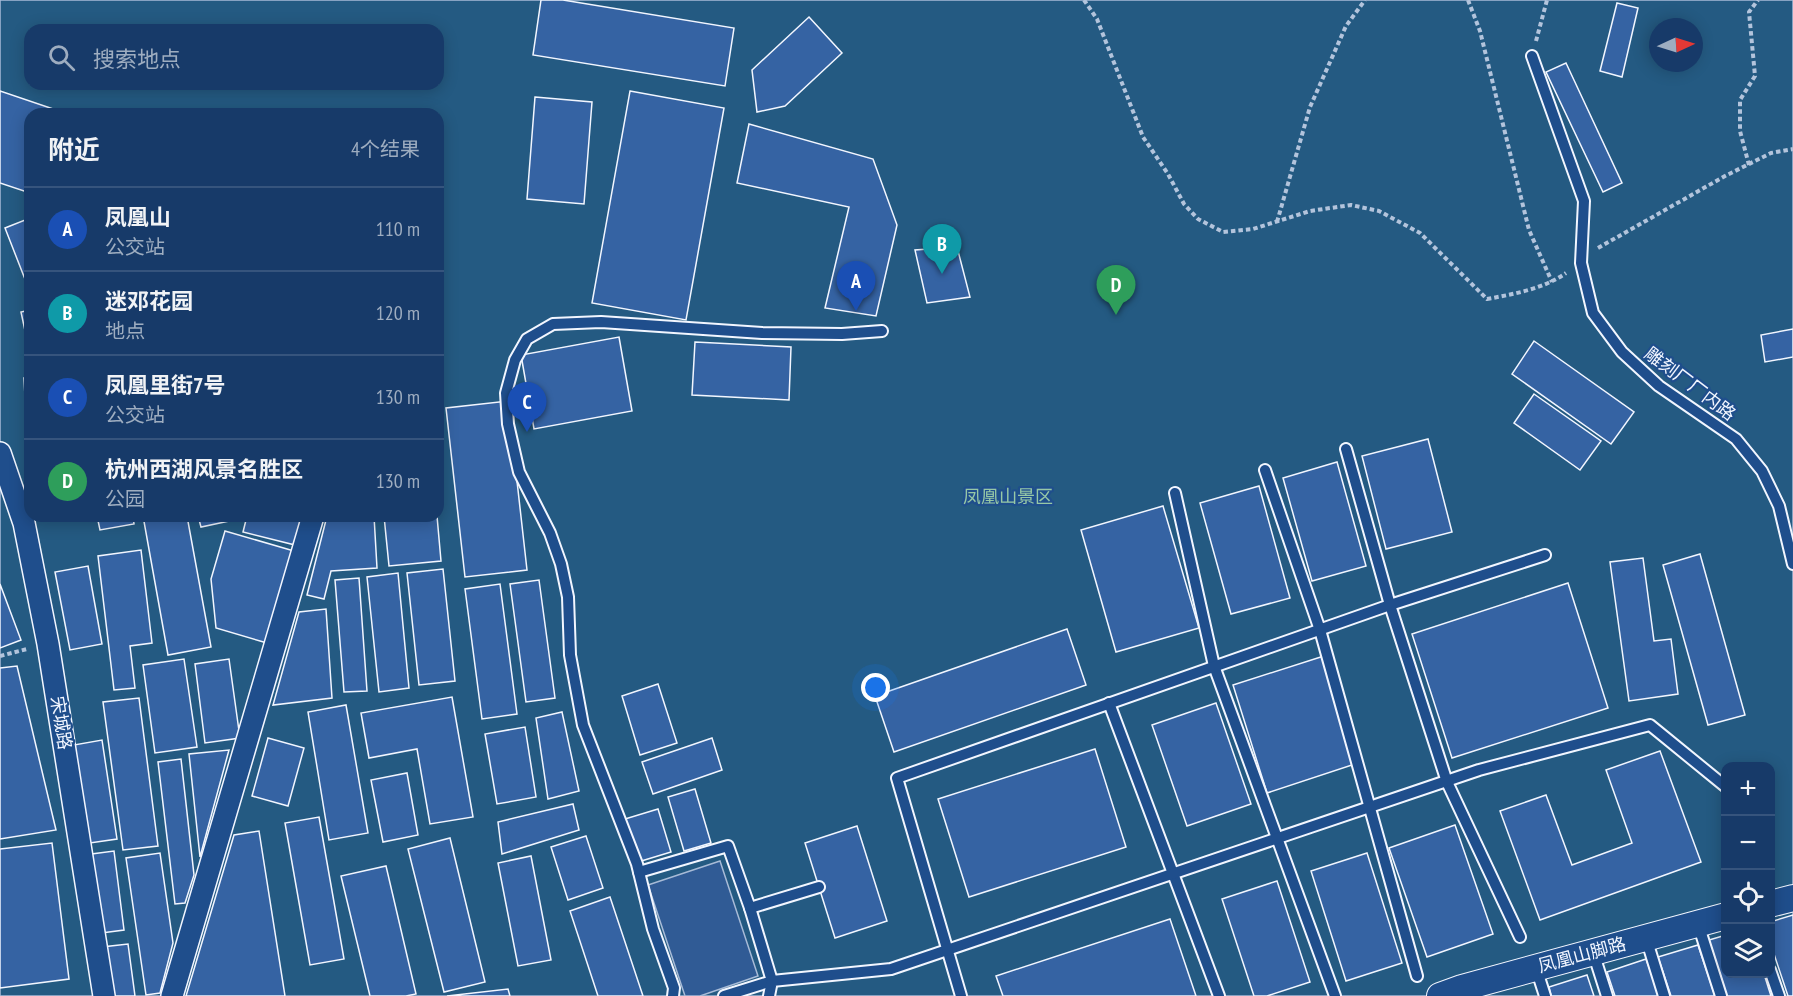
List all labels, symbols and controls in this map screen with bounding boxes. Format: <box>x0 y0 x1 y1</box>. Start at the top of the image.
north arrow <box>1649 18 1703 72</box>
search box <box>24 24 444 90</box>
icon: search <box>45 41 78 74</box>
text: 搜索地点 <box>93 45 181 73</box>
text: 附近 <box>48 133 100 166</box>
text: 4个结果 <box>351 136 420 162</box>
text: 凤凰山 <box>105 203 171 231</box>
text: A <box>62 216 73 242</box>
text: 110 m <box>376 216 420 242</box>
pin: B <box>922 224 962 274</box>
text: 公交站 <box>105 234 165 260</box>
pin: A <box>836 262 876 311</box>
pin: D <box>1096 266 1136 315</box>
text: 迷邓花园 <box>105 287 193 315</box>
text: B <box>63 300 72 326</box>
text: 120 m <box>376 300 420 326</box>
text: 地点 <box>105 318 145 344</box>
street label: 雕刻厂厂内路 <box>1640 342 1740 425</box>
text: 凤凰里街7号 <box>105 371 226 399</box>
pin: C <box>508 382 546 432</box>
text: C <box>63 384 72 410</box>
text: 130 m <box>376 384 420 410</box>
text: 公交站 <box>105 402 165 428</box>
text: 杭州西湖风景名胜区 <box>105 455 303 483</box>
text: D <box>62 468 73 494</box>
text: 130 m <box>376 468 420 494</box>
park label: 凤凰山景区 <box>963 485 1053 508</box>
text: 公园 <box>105 486 145 512</box>
your location <box>861 673 890 702</box>
street label: 宋城路 <box>46 694 77 751</box>
map controls <box>1721 762 1775 978</box>
button: + <box>1721 762 1775 816</box>
button: − <box>1721 816 1775 870</box>
button: locate <box>1721 870 1775 924</box>
button: layers <box>1721 924 1775 978</box>
street label: 凤凰山脚路 <box>1535 932 1628 977</box>

